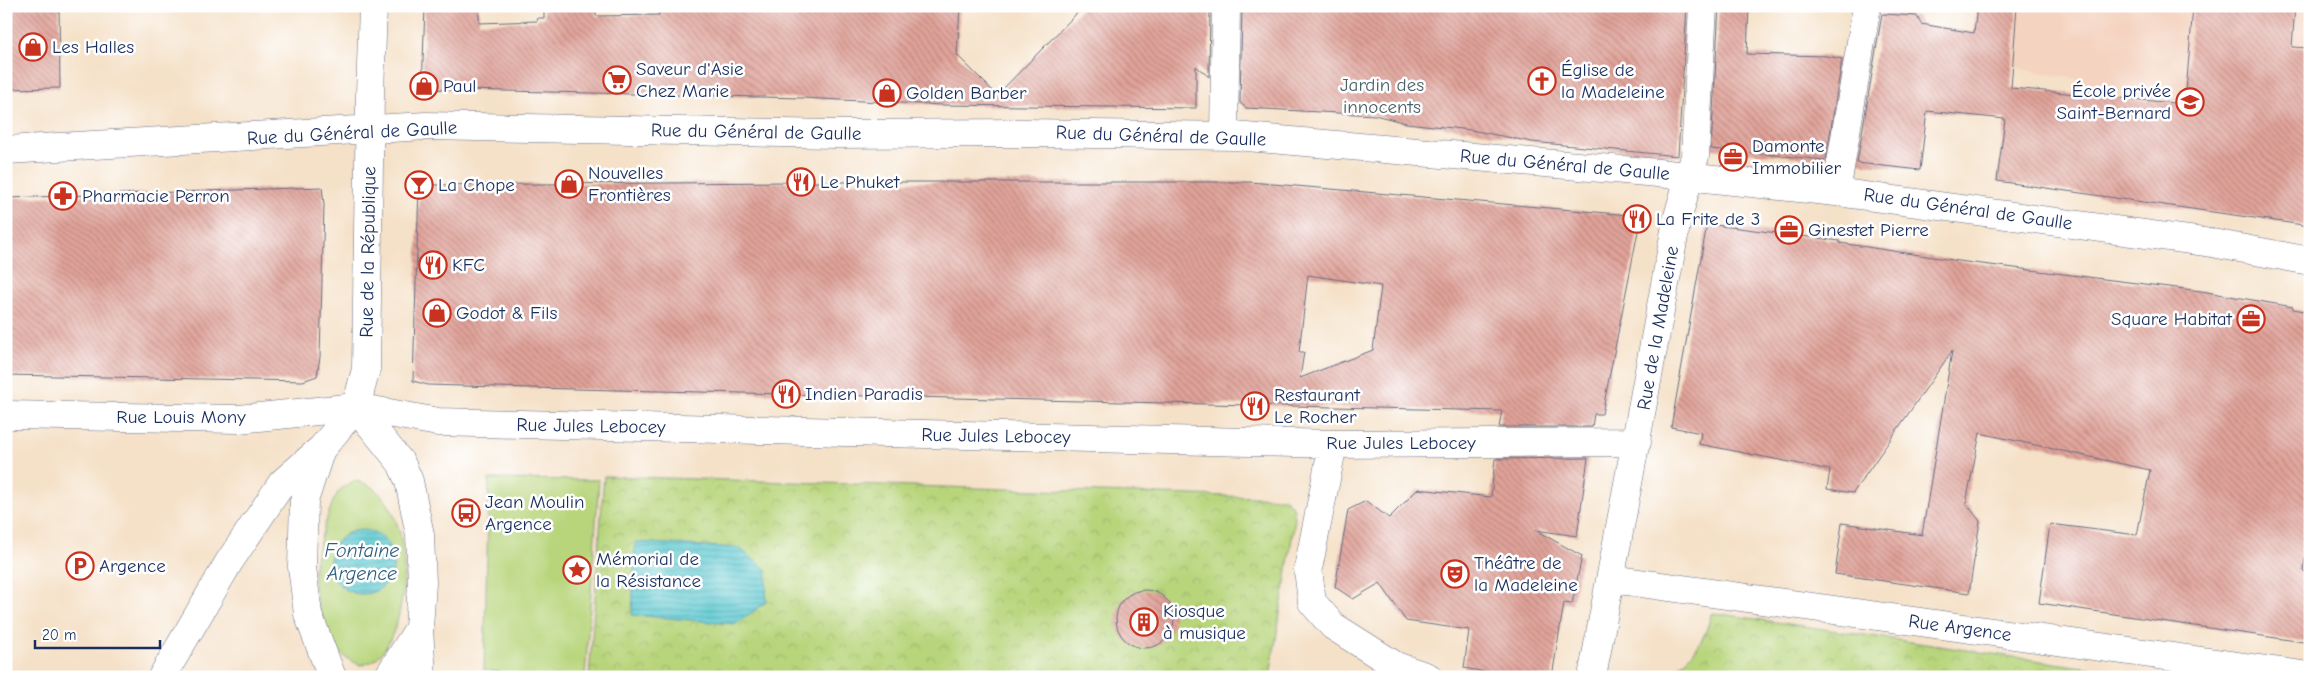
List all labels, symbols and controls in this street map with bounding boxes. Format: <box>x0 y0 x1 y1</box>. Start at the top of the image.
shop icon: Les Halles <box>18 32 48 62</box>
place label: Les Halles <box>52 36 134 58</box>
place label: Saveur d'Asie Chez Marie <box>636 58 744 102</box>
place label: Église de la Madeleine <box>1561 59 1665 103</box>
supermarket icon: Saveur d'Asie Chez Marie <box>602 65 632 95</box>
church icon: Église de la Madeleine <box>1527 66 1557 96</box>
shop icon: Paul <box>409 71 439 101</box>
park label: Jardin des innocents <box>1340 74 1424 118</box>
place label: Paul <box>443 75 477 97</box>
shop icon: Golden Barber <box>872 78 902 108</box>
place label: École privée Saint-Bernard <box>2057 80 2171 124</box>
place label: Golden Barber <box>906 82 1027 104</box>
school or university icon: École privée Saint-Bernard <box>2175 87 2205 117</box>
street label: Rue du Général de Gaulle <box>246 117 458 149</box>
street label: Rue du Général de Gaulle <box>651 119 861 145</box>
street label: Rue du Général de Gaulle <box>1055 121 1267 151</box>
place label: Damonte Immobilier <box>1752 135 1841 179</box>
office icon: Damonte Immobilier <box>1718 142 1748 172</box>
street label: Rue du Général de Gaulle <box>1459 145 1671 185</box>
place label: Nouvelles Frontières <box>588 162 671 206</box>
street label: Rue de la République <box>356 166 380 338</box>
restaurant icon: Le Phuket <box>786 167 816 197</box>
shop icon: Nouvelles Frontières <box>554 169 584 199</box>
bar icon: La Chope <box>404 170 434 200</box>
place label: Le Phuket <box>820 171 900 193</box>
place label: La Chope <box>438 174 515 196</box>
pharmacy icon: Pharmacie Perron <box>48 181 78 211</box>
street label: Rue du Général de Gaulle <box>1862 183 2074 235</box>
place label: Pharmacie Perron <box>82 185 230 207</box>
restaurant icon: La Frite de 3 <box>1622 204 1652 234</box>
place label: La Frite de 3 <box>1656 208 1760 230</box>
office icon: Ginestet Pierre <box>1774 215 1804 245</box>
place label: Ginestet Pierre <box>1808 219 1929 241</box>
street label: Rue de la Madeleine <box>1633 244 1683 412</box>
restaurant icon: KFC <box>418 250 448 280</box>
place label: KFC <box>452 254 485 276</box>
shop icon: Godot & Fils <box>422 298 452 328</box>
place label: Godot & Fils <box>456 302 557 324</box>
office icon: Square Habitat <box>2236 304 2266 334</box>
place label: Square Habitat <box>2111 308 2233 330</box>
restaurant icon: Indien Paradis <box>771 379 801 409</box>
place label: Indien Paradis <box>805 383 923 405</box>
place label: Restaurant Le Rocher <box>1274 384 1360 428</box>
restaurant icon: Restaurant Le Rocher <box>1240 391 1270 421</box>
street label: Rue Louis Mony <box>116 406 246 428</box>
street label: Rue Jules Lebocey <box>516 414 666 438</box>
street label: Rue Jules Lebocey <box>921 424 1071 448</box>
street label: Rue Jules Lebocey <box>1326 432 1476 454</box>
place label: Jean Moulin Argence <box>485 491 585 535</box>
bus stop icon: Jean Moulin Argence <box>451 498 481 528</box>
water label: Fontaine Argence <box>325 539 399 585</box>
place label: Mémorial de la Résistance <box>596 548 701 592</box>
parking icon: Argence <box>65 551 95 581</box>
place label: Théâtre de la Madeleine <box>1474 552 1578 596</box>
place label: Argence <box>99 555 166 577</box>
place icon: Mémorial de la Résistance <box>562 555 592 585</box>
theatre icon: Théâtre de la Madeleine <box>1440 559 1470 589</box>
place label: Kiosque à musique <box>1163 600 1246 644</box>
building icon: Kiosque à musique <box>1129 607 1159 637</box>
street label: Rue Argence <box>1907 610 2013 646</box>
scale bar <box>35 618 160 650</box>
text: 20 m <box>42 626 76 644</box>

